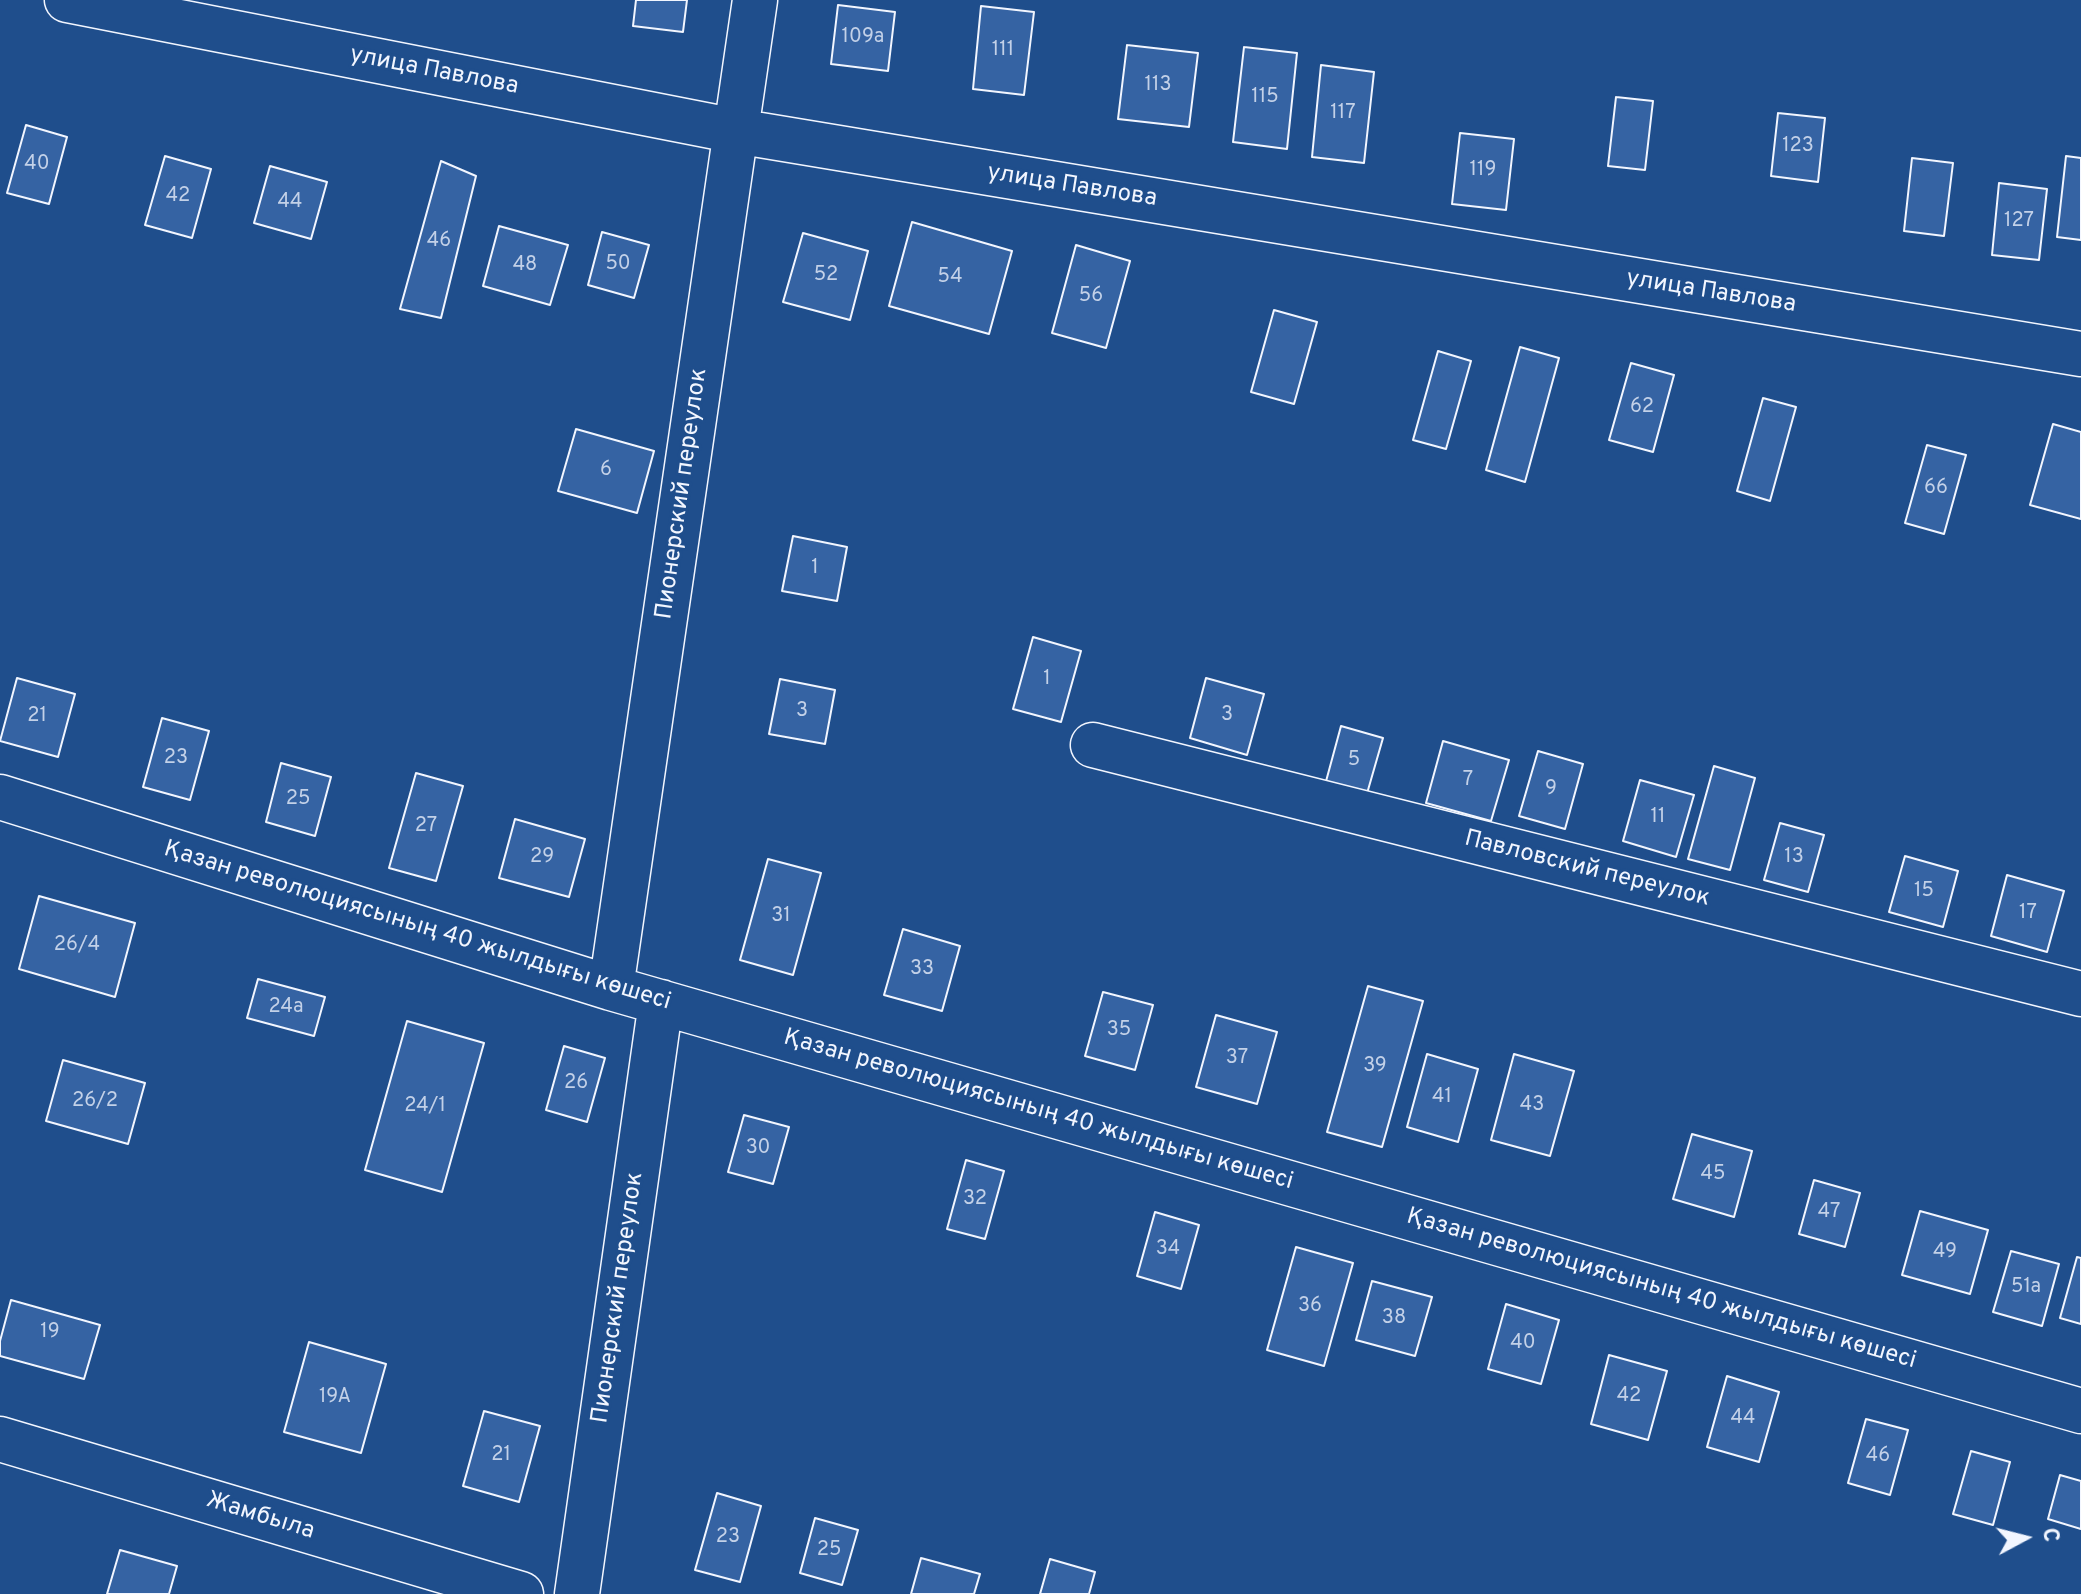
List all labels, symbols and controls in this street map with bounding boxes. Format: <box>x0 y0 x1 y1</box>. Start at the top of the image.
house number: 109а <box>842 26 884 50</box>
house number: 111 <box>992 39 1014 63</box>
street label: улица Павлова <box>347 42 521 102</box>
house number: 113 <box>1145 74 1171 98</box>
house number: 115 <box>1251 86 1279 110</box>
house number: 117 <box>1330 102 1356 126</box>
house number: 123 <box>1782 135 1814 159</box>
house number: 40 <box>24 153 50 177</box>
street label: улица Павлова <box>985 159 1159 215</box>
house number: 119 <box>1470 159 1496 183</box>
house number: 42 <box>166 185 190 209</box>
house number: 44 <box>278 191 302 215</box>
house number: 127 <box>2004 210 2034 234</box>
house number: 46 <box>427 230 451 254</box>
house number: 50 <box>605 253 631 277</box>
house number: 48 <box>513 254 537 278</box>
house number: 52 <box>814 264 838 288</box>
street label: улица Павлова <box>1624 265 1798 321</box>
house number: 54 <box>937 266 963 290</box>
house number: 56 <box>1079 285 1103 309</box>
street label: Пионерский переулок <box>651 367 715 621</box>
house number: 62 <box>1630 396 1654 420</box>
house number: 6 <box>600 459 612 483</box>
house number: 66 <box>1924 477 1948 501</box>
house number: 1 <box>811 557 819 581</box>
house number: 1 <box>1043 668 1051 692</box>
house number: 3 <box>796 700 808 724</box>
house number: 3 <box>1221 704 1233 728</box>
house number: 21 <box>27 705 47 729</box>
house number: 23 <box>164 747 188 771</box>
house number: 5 <box>1348 749 1360 773</box>
house number: 7 <box>1463 769 1473 793</box>
house number: 9 <box>1545 778 1557 802</box>
house number: 25 <box>286 788 310 812</box>
house number: 11 <box>1651 806 1665 830</box>
house number: 27 <box>415 815 437 839</box>
street label: Павловский переулок <box>1461 826 1713 914</box>
street label: Қазан революциясының 40 жылдығы көшесі <box>160 836 674 1018</box>
house number: 29 <box>530 846 554 870</box>
house number: 13 <box>1784 846 1804 870</box>
house number: 15 <box>1914 880 1934 904</box>
house number: 17 <box>2019 902 2037 926</box>
house number: 31 <box>771 905 791 929</box>
house number: 26/4 <box>54 934 100 958</box>
house number: 33 <box>910 958 934 982</box>
house number: 24а <box>269 996 303 1020</box>
house number: 35 <box>1107 1019 1131 1043</box>
street label: Қазан революциясының 40 жылдығы көшесі <box>780 1024 1296 1198</box>
house number: 37 <box>1226 1047 1248 1071</box>
house number: 39 <box>1363 1055 1387 1079</box>
house number: 26 <box>564 1072 588 1096</box>
house number: 41 <box>1432 1086 1452 1110</box>
house number: 26/2 <box>72 1090 118 1114</box>
house number: 43 <box>1520 1094 1544 1118</box>
house number: 24/1 <box>404 1095 446 1119</box>
house number: 30 <box>746 1137 770 1161</box>
house number: 45 <box>1701 1163 1725 1187</box>
street label: Пионерский переулок <box>587 1171 651 1425</box>
house number: 32 <box>963 1188 987 1212</box>
house number: 47 <box>1818 1201 1840 1225</box>
street label: Қазан революциясының 40 жылдығы көшесі <box>1403 1203 1919 1377</box>
house number: 34 <box>1156 1238 1180 1262</box>
house number: 49 <box>1933 1241 1957 1265</box>
house number: 51а <box>2011 1276 2041 1300</box>
house number: 36 <box>1298 1295 1322 1319</box>
house number: 38 <box>1382 1307 1406 1331</box>
house number: 19 <box>40 1321 60 1345</box>
house number: 40 <box>1510 1332 1536 1356</box>
house number: 42 <box>1617 1385 1641 1409</box>
house number: 19А <box>319 1386 351 1410</box>
house number: 44 <box>1731 1407 1755 1431</box>
house number: 21 <box>491 1444 511 1468</box>
house number: 46 <box>1866 1445 1890 1469</box>
street label: Жамбыла <box>202 1487 318 1547</box>
north arrow <box>1985 1498 2065 1578</box>
house number: 23 <box>716 1526 740 1550</box>
text: С <box>2035 1526 2064 1544</box>
house number: 25 <box>817 1539 841 1563</box>

